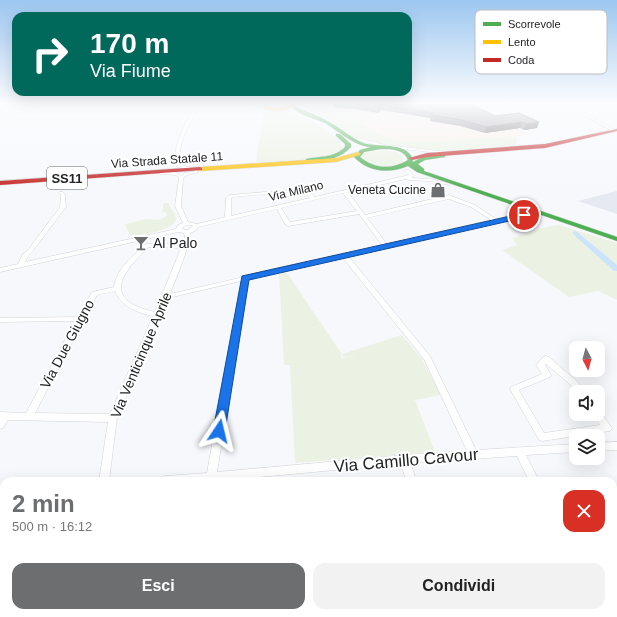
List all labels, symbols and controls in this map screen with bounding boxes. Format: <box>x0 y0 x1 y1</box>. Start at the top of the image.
legend <box>475 10 607 74</box>
text: Scorrevole <box>508 18 561 30</box>
icon: right <box>24 28 76 80</box>
text: 170 m <box>90 28 169 59</box>
text: Lento <box>508 36 536 48</box>
text: Coda <box>508 54 535 66</box>
text: Via Fiume <box>90 61 171 81</box>
street label: Via Strada Statale 11 <box>110 149 224 171</box>
road number: SS11 <box>47 167 87 189</box>
street label: Via Milano <box>267 178 325 204</box>
shop icon: Veneta Cucine <box>429 181 447 199</box>
place label: Veneta Cucine <box>348 183 426 197</box>
pin <box>507 198 541 232</box>
icon: arrive <box>513 204 535 226</box>
bar icon: Al Palo <box>132 234 150 252</box>
place label: Al Palo <box>153 235 198 251</box>
street label: Via Venticinque Aprile <box>107 289 175 420</box>
street label: Via Due Giugno <box>37 297 97 391</box>
north arrow <box>569 341 605 377</box>
map controls <box>569 341 605 465</box>
button: sound <box>569 385 605 421</box>
position arrow <box>198 410 240 452</box>
button: layers <box>569 429 605 465</box>
street label: Via Camillo Cavour <box>333 445 480 476</box>
text: 2 min <box>12 490 75 517</box>
button: close <box>563 490 605 532</box>
text: 500 m · 16:12 <box>12 519 92 534</box>
button: Esci <box>12 563 305 609</box>
button: Condividi <box>313 563 605 609</box>

